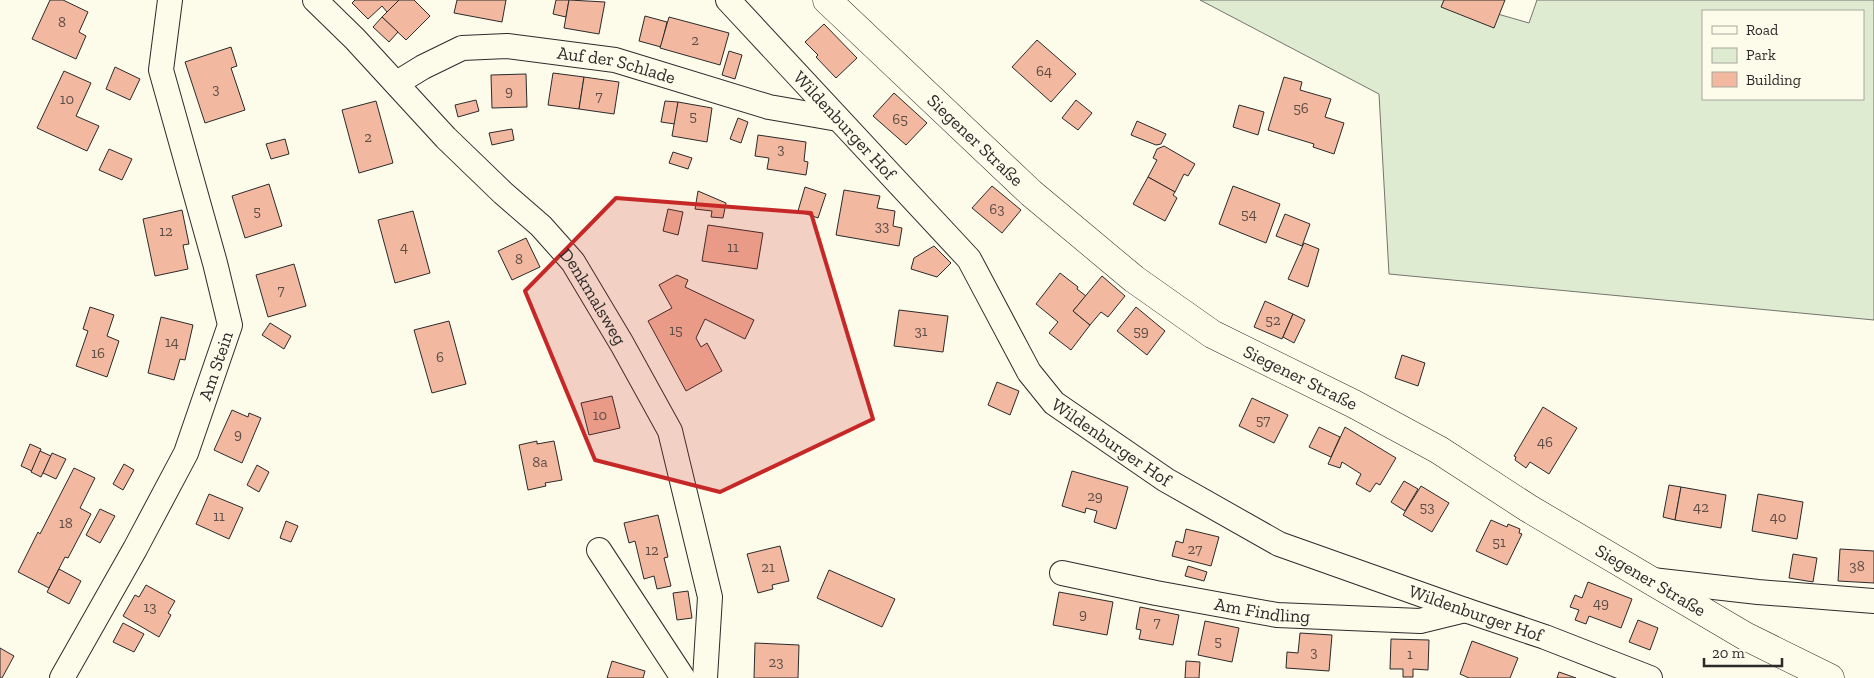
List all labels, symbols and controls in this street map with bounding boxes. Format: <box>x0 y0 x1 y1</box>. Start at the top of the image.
legend <box>1702 10 1864 100</box>
house number: 8 <box>58 13 66 31</box>
text: Road <box>1746 21 1779 39</box>
house number: 2 <box>691 31 699 49</box>
street label: Auf der Schlade <box>556 42 678 89</box>
text: Park <box>1746 46 1776 64</box>
house number: 64 <box>1036 62 1052 80</box>
street label: Wildenburger Hof <box>789 66 901 185</box>
text: Building <box>1746 71 1801 89</box>
house number: 3 <box>212 80 220 98</box>
house number: 9 <box>505 82 513 100</box>
house number: 7 <box>595 87 603 105</box>
street label: Siegener Straße <box>922 89 1028 191</box>
house number: 10 <box>60 90 74 108</box>
house number: 56 <box>1293 99 1309 117</box>
house number: 5 <box>689 107 697 125</box>
house number: 65 <box>892 110 908 128</box>
house number: 2 <box>364 128 372 146</box>
house number: 3 <box>777 140 785 158</box>
house number: 63 <box>989 200 1005 218</box>
house number: 5 <box>253 202 261 220</box>
house number: 54 <box>1241 205 1257 223</box>
house number: 33 <box>875 217 889 235</box>
house number: 12 <box>159 222 173 240</box>
house number: 4 <box>400 238 408 256</box>
house number: 11 <box>727 238 739 256</box>
street label: Denkmalsweg <box>555 244 631 349</box>
house number: 8 <box>515 250 523 268</box>
house number: 7 <box>277 281 285 299</box>
house number: 52 <box>1265 311 1281 329</box>
house number: 15 <box>669 321 683 339</box>
house number: 31 <box>914 322 928 340</box>
house number: 59 <box>1133 322 1149 340</box>
street label: Am Stein <box>194 328 238 403</box>
house number: 14 <box>165 333 179 351</box>
street label: Siegener Straße <box>1240 340 1361 415</box>
house number: 16 <box>91 344 105 362</box>
house number: 6 <box>436 348 444 366</box>
street label: Wildenburger Hof <box>1047 394 1176 492</box>
house number: 10 <box>593 406 607 424</box>
house number: 57 <box>1256 411 1270 429</box>
house number: 9 <box>234 425 242 443</box>
house number: 46 <box>1537 433 1553 451</box>
house number: 8a <box>532 453 548 471</box>
house number: 29 <box>1087 487 1103 505</box>
house number: 53 <box>1419 498 1435 516</box>
house number: 42 <box>1693 498 1709 516</box>
house number: 11 <box>213 507 225 525</box>
house number: 40 <box>1770 508 1786 526</box>
house number: 18 <box>59 514 73 532</box>
house number: 51 <box>1492 533 1506 551</box>
street label: Siegener Straße <box>1591 539 1710 621</box>
house number: 27 <box>1188 540 1202 558</box>
house number: 12 <box>645 541 659 559</box>
house number: 38 <box>1849 557 1865 575</box>
house number: 21 <box>761 558 775 576</box>
street label: Wildenburger Hof <box>1406 580 1547 647</box>
street label: Am Findling <box>1213 593 1311 627</box>
house number: 49 <box>1593 594 1609 612</box>
house number: 13 <box>143 598 157 616</box>
house number: 9 <box>1079 605 1087 623</box>
house number: 7 <box>1153 613 1161 631</box>
house number: 5 <box>1214 632 1222 650</box>
scale bar <box>1704 636 1782 668</box>
house number: 3 <box>1310 643 1318 661</box>
text: 20 m <box>1712 644 1745 662</box>
house number: 1 <box>1407 645 1413 663</box>
house number: 23 <box>768 653 784 671</box>

